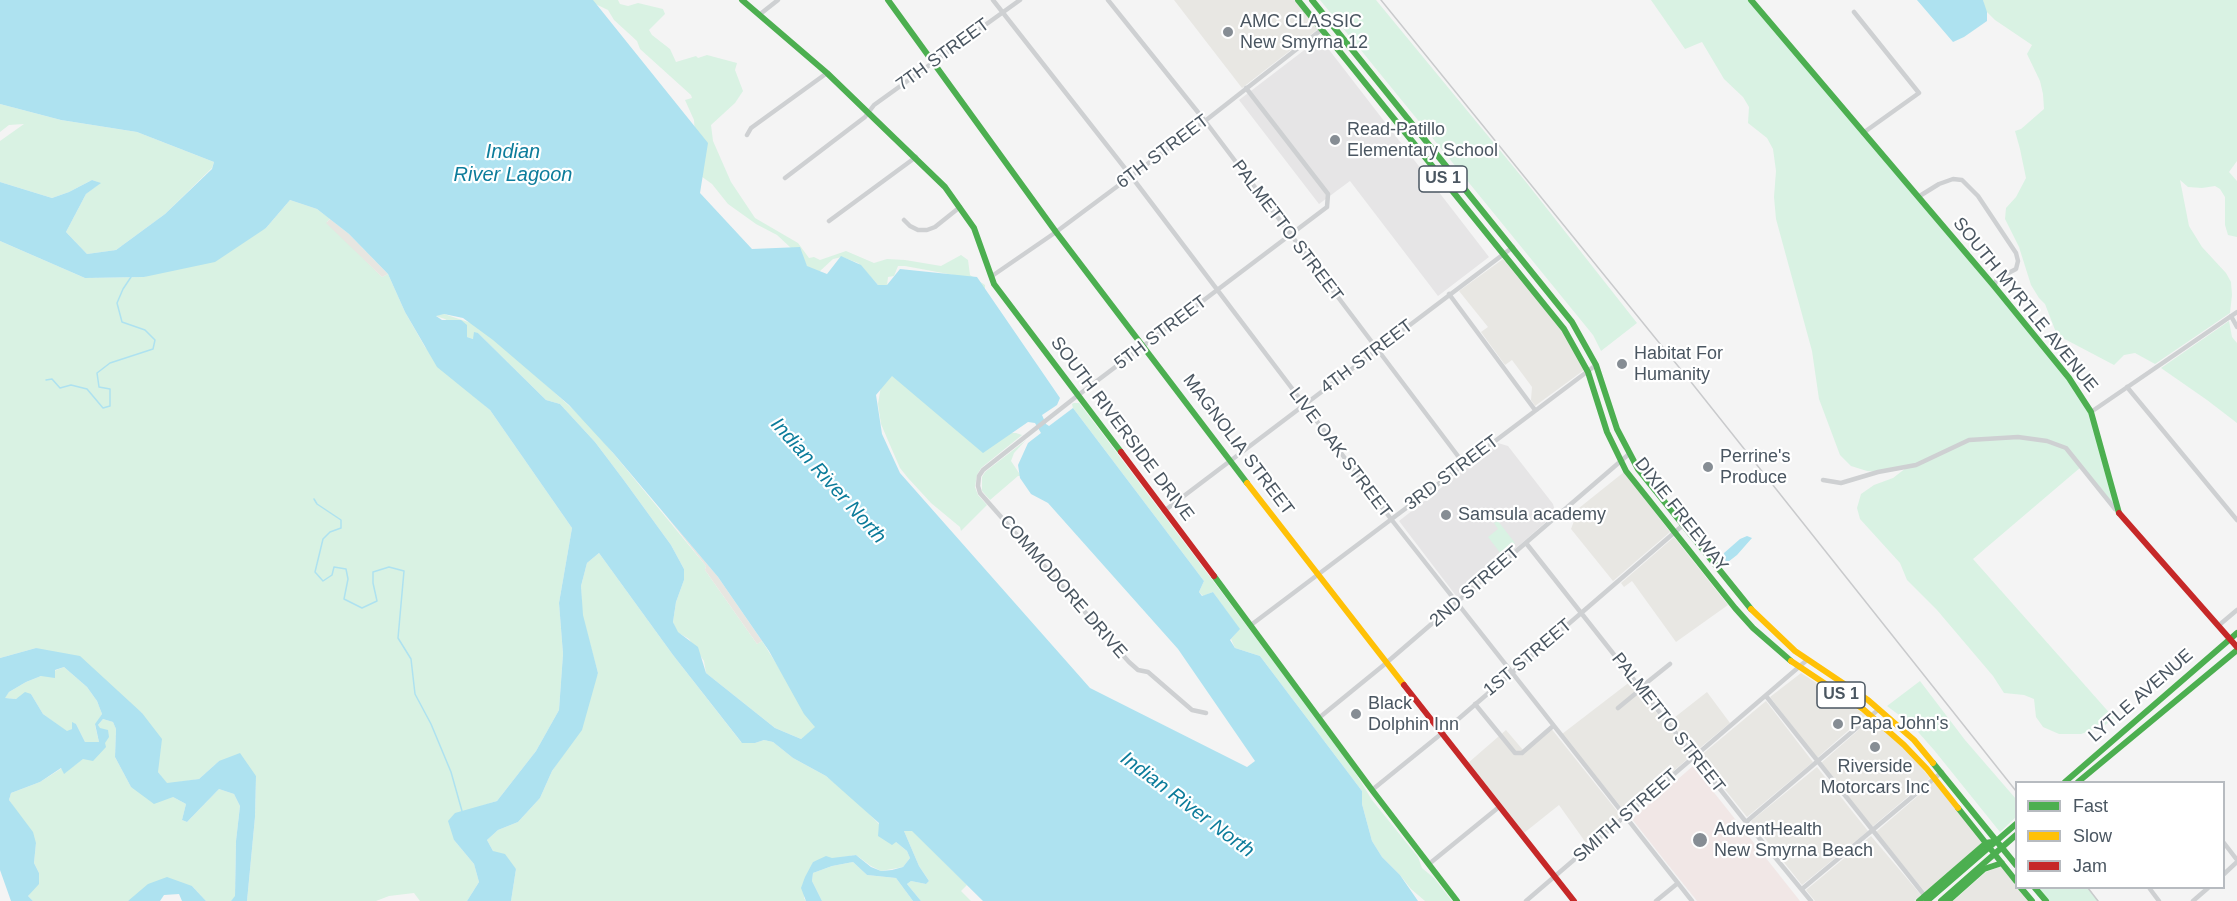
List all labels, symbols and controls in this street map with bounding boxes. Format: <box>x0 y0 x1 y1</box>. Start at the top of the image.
place label: AMC CLASSIC New Smyrna 12 <box>1240 11 1368 54</box>
street label: 7TH STREET <box>892 14 994 96</box>
marker: AMC CLASSIC New Smyrna 12 <box>1221 25 1235 39</box>
street label: 6TH STREET <box>1113 110 1213 194</box>
place label: Read-Patillo Elementary School <box>1347 119 1498 162</box>
marker: Read-Patillo Elementary School <box>1328 133 1342 147</box>
water label: Indian River Lagoon <box>454 140 572 187</box>
street label: PALMETTO STREET <box>1227 156 1347 306</box>
road number: US 1 <box>1419 166 1467 192</box>
street label: SOUTH MYRTLE AVENUE <box>1948 213 2102 397</box>
street label: 5TH STREET <box>1111 291 1211 375</box>
street label: 4TH STREET <box>1317 315 1417 399</box>
street label: SOUTH RIVERSIDE DRIVE <box>1046 333 1198 525</box>
place label: Habitat For Humanity <box>1634 343 1723 386</box>
marker: Habitat For Humanity <box>1615 357 1629 371</box>
street label: MAGNOLIA STREET <box>1178 370 1298 520</box>
street label: LIVE OAK STREET <box>1284 383 1396 523</box>
water label: Indian River North <box>765 413 891 549</box>
street label: 3RD STREET <box>1401 431 1503 515</box>
place label: Perrine's Produce <box>1720 446 1790 488</box>
street label: DIXIE FREEWAY <box>1630 454 1732 576</box>
marker: Perrine's Produce <box>1701 460 1715 474</box>
place label: Samsula academy <box>1458 504 1606 526</box>
marker: Samsula academy <box>1439 508 1453 522</box>
street label: COMMODORE DRIVE <box>995 511 1131 663</box>
street label: 2ND STREET <box>1426 542 1524 632</box>
street label: 1ST STREET <box>1479 615 1577 701</box>
street label: LYTLE AVENUE <box>2084 645 2198 747</box>
street label: PALMETTO STREET <box>1607 649 1729 797</box>
road number: US 1 <box>1817 682 1865 708</box>
place label: Black Dolphin Inn <box>1368 693 1459 736</box>
marker: Black Dolphin Inn <box>1349 707 1363 721</box>
place label: Papa John's <box>1850 713 1949 735</box>
marker: Papa John's <box>1831 717 1845 731</box>
marker: Riverside Motorcars Inc <box>1868 740 1882 754</box>
water label: Indian River North <box>1115 747 1259 863</box>
place label: Riverside Motorcars Inc <box>1820 756 1930 798</box>
street label: SMITH STREET <box>1569 765 1683 867</box>
legend <box>2015 781 2225 889</box>
text: Fast <box>2073 796 2108 816</box>
place label: AdventHealth New Smyrna Beach <box>1714 819 1873 862</box>
text: Slow <box>2073 826 2112 846</box>
marker: AdventHealth New Smyrna Beach <box>1691 831 1709 849</box>
text: Jam <box>2073 856 2107 876</box>

